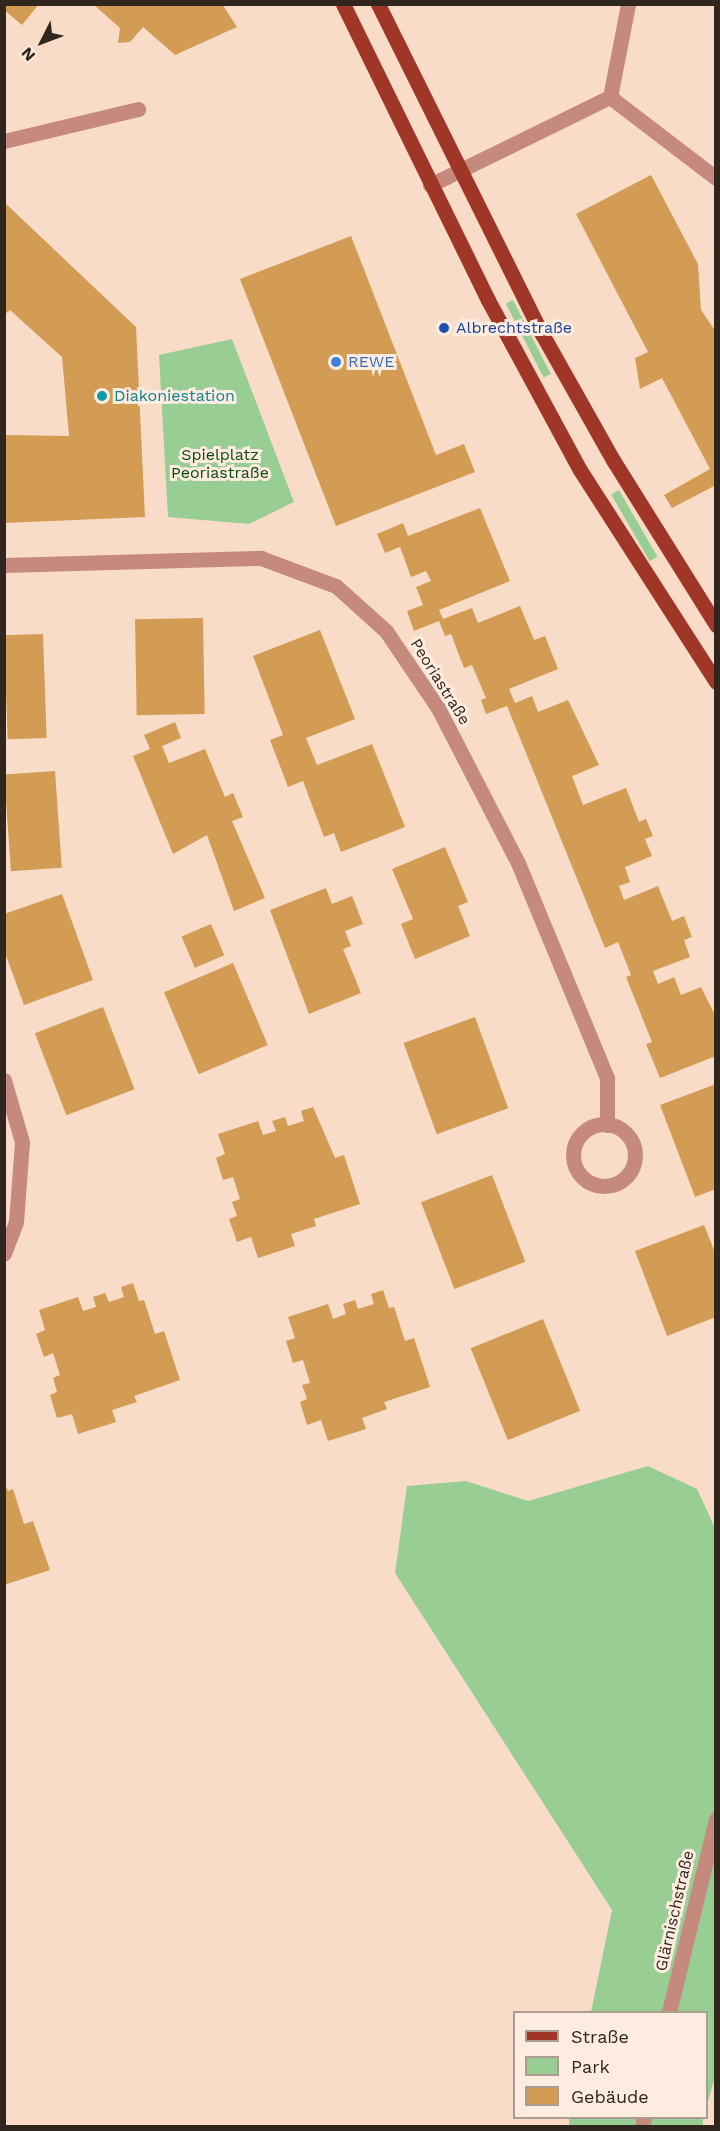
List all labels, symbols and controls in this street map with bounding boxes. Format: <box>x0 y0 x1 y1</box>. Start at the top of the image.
north arrow <box>12 12 72 72</box>
text: N <box>17 44 39 65</box>
place label: Albrechtstraße <box>456 318 572 338</box>
marker: Albrechtstraße <box>437 321 451 335</box>
place label: REWE <box>348 352 394 372</box>
marker: REWE <box>329 355 343 369</box>
place label: Diakoniestation <box>114 386 235 406</box>
marker: Diakoniestation <box>95 389 109 403</box>
park label: Spielplatz Peoriastraße <box>171 445 269 483</box>
street label: Peoriastraße <box>406 635 474 729</box>
street label: Glärnischstraße <box>652 1849 698 1973</box>
legend <box>513 2011 708 2119</box>
text: Straße <box>571 2026 629 2047</box>
text: Park <box>571 2056 610 2077</box>
text: Gebäude <box>571 2086 649 2107</box>

